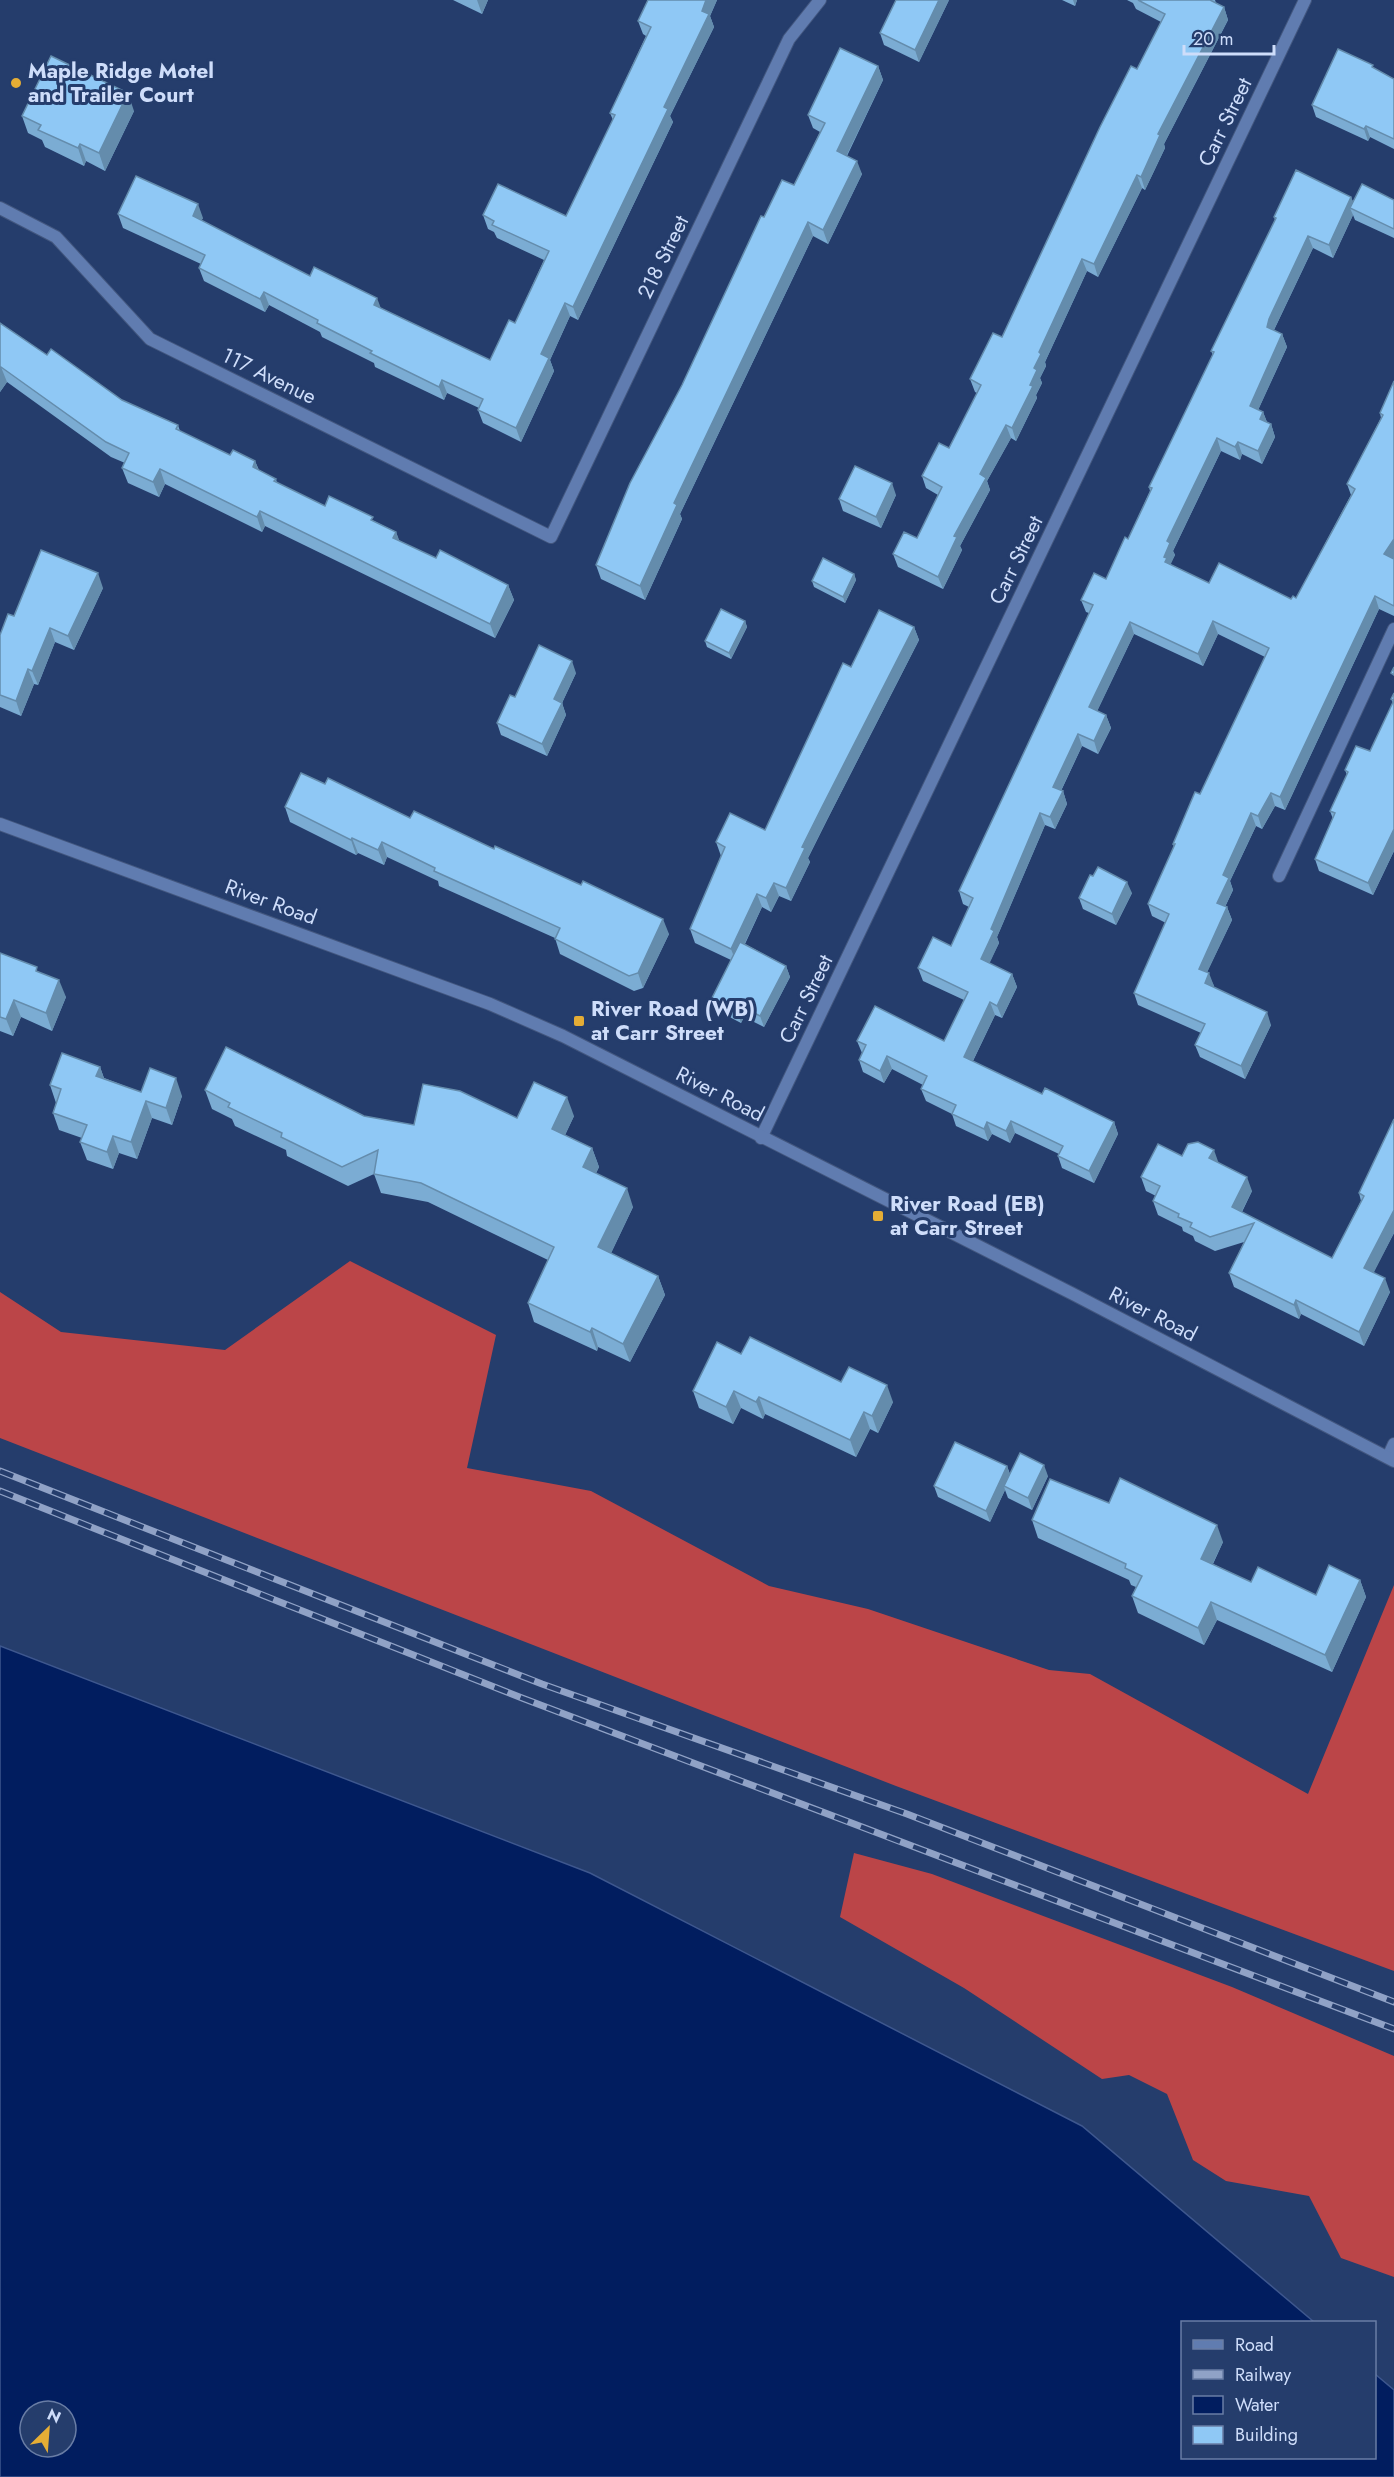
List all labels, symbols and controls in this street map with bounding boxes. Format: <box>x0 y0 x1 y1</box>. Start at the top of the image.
scale bar <box>1184 18 1274 56</box>
text: 20 m <box>1193 26 1233 52</box>
place label: Maple Ridge Motel and Trailer Court <box>28 56 214 110</box>
street label: Carr Street <box>1191 73 1259 171</box>
marker: Maple Ridge Motel and Trailer Court <box>9 76 23 90</box>
street label: 218 Street <box>630 210 696 304</box>
street label: 117 Avenue <box>217 340 321 412</box>
street label: Carr Street <box>982 511 1050 609</box>
street label: River Road <box>221 872 321 932</box>
street label: Carr Street <box>772 950 840 1048</box>
place label: River Road (WB) at Carr Street <box>591 994 755 1048</box>
marker: River Road (WB) at Carr Street <box>572 1014 586 1028</box>
street label: River Road <box>671 1059 769 1129</box>
place label: River Road (EB) at Carr Street <box>890 1189 1045 1243</box>
marker: River Road (EB) at Carr Street <box>871 1209 885 1223</box>
street label: River Road <box>1104 1279 1202 1349</box>
legend <box>1181 2321 1376 2459</box>
text: Road <box>1235 2332 1274 2358</box>
text: Railway <box>1235 2362 1291 2388</box>
text: Water <box>1235 2392 1280 2418</box>
north arrow <box>18 2399 78 2459</box>
text: N <box>44 2403 65 2429</box>
text: Building <box>1235 2422 1298 2448</box>

